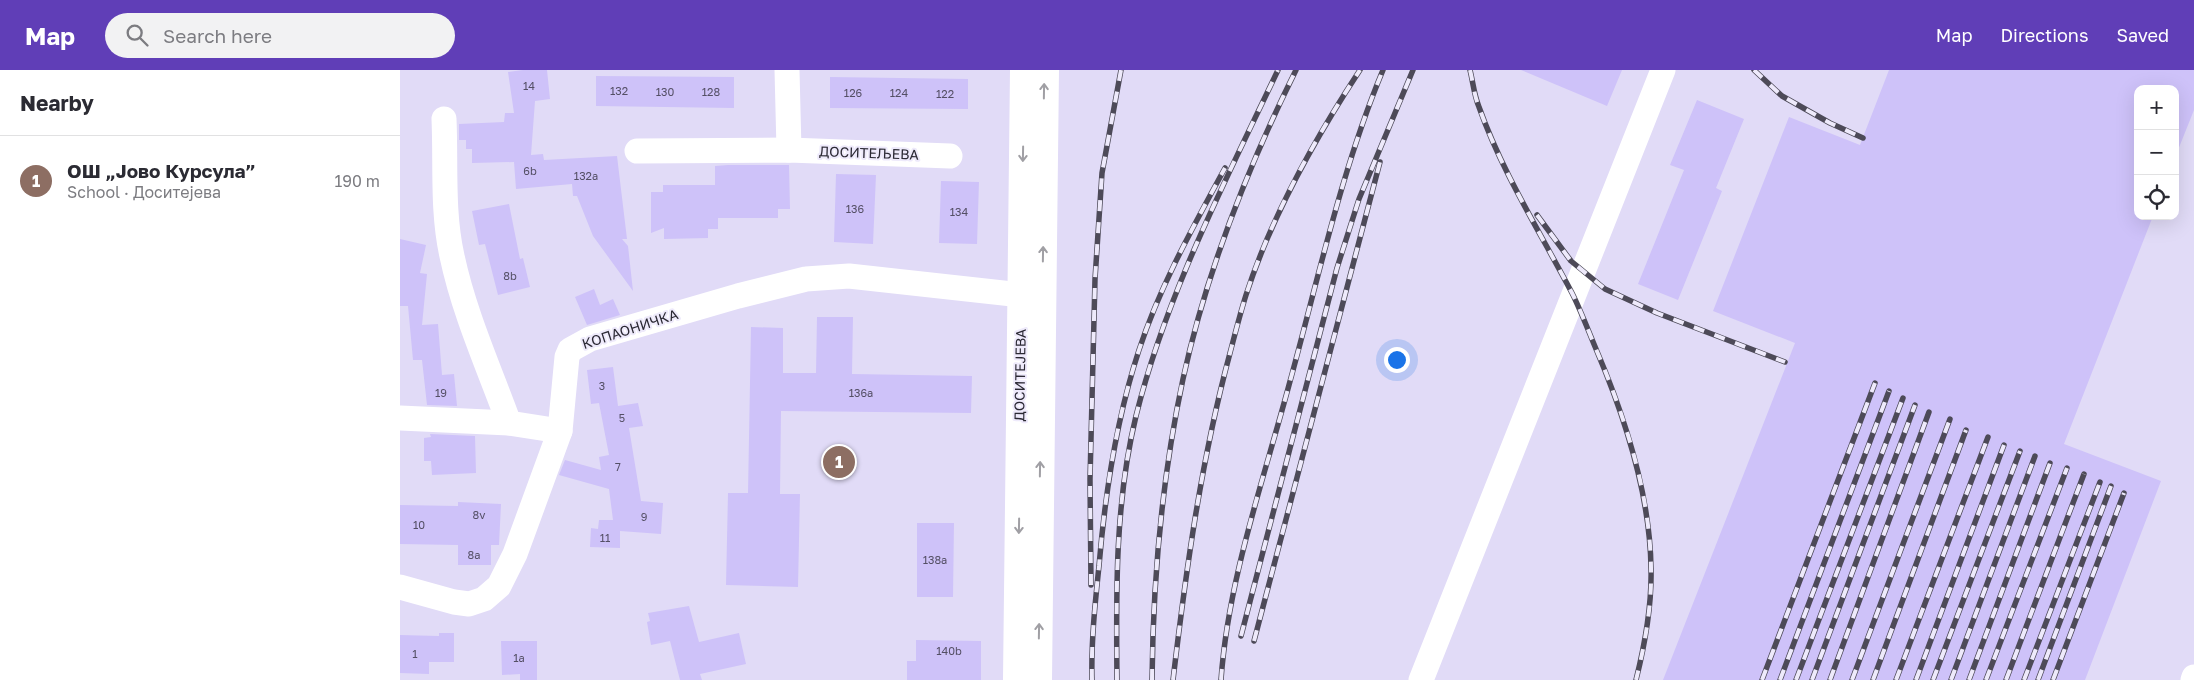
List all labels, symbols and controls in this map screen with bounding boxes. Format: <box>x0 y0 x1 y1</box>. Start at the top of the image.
search box <box>105 13 455 58</box>
text: Map <box>25 21 75 50</box>
icon: search <box>123 21 151 49</box>
text: Search here <box>163 24 272 47</box>
text: Map <box>1936 24 1972 46</box>
text: Directions <box>2000 24 2088 46</box>
text: Saved <box>2116 24 2169 46</box>
house number: 14 <box>523 79 535 92</box>
house number: 132 <box>610 84 628 97</box>
one-way arrow <box>1039 84 1049 100</box>
house number: 130 <box>656 85 674 98</box>
house number: 128 <box>702 85 720 98</box>
map controls <box>2134 85 2179 220</box>
button: + <box>2134 85 2179 130</box>
house number: 126 <box>844 86 863 99</box>
house number: 124 <box>890 86 908 99</box>
house number: 122 <box>936 87 954 100</box>
text: Nearby <box>20 90 94 116</box>
button: − <box>2134 130 2179 175</box>
street label: ДОСИТЕЉЕВА <box>819 142 920 163</box>
one-way arrow <box>1018 145 1028 161</box>
text: ОШ „Јово Курсула” <box>67 159 256 182</box>
house number: 6b <box>523 164 537 177</box>
house number: 132a <box>574 169 598 182</box>
text: 1 <box>32 171 40 191</box>
text: 190 m <box>334 171 380 191</box>
button: locate <box>2134 175 2179 220</box>
text: School · Доситејева <box>67 182 221 202</box>
house number: 136 <box>846 202 865 215</box>
house number: 134 <box>950 205 969 218</box>
one-way arrow <box>1038 246 1047 262</box>
house number: 8b <box>503 269 517 282</box>
street label: КОПАОНИЧКА <box>580 305 681 352</box>
street label: ДОСИТЕЈЕВА <box>1010 328 1029 421</box>
your location <box>1384 347 1410 373</box>
house number: 3 <box>599 379 605 392</box>
house number: 19 <box>435 386 447 399</box>
house number: 136a <box>849 386 873 399</box>
house number: 5 <box>619 411 625 424</box>
pin: 1 <box>823 443 855 481</box>
house number: 7 <box>615 460 621 473</box>
one-way arrow <box>1035 461 1045 478</box>
house number: 8v <box>473 508 485 521</box>
house number: 9 <box>641 510 647 523</box>
house number: 10 <box>413 518 425 531</box>
one-way arrow <box>1014 518 1023 534</box>
house number: 11 <box>600 531 610 544</box>
house number: 8a <box>468 548 480 561</box>
house number: 138a <box>923 553 947 566</box>
one-way arrow <box>1034 624 1043 640</box>
house number: 140b <box>936 644 962 657</box>
house number: 1 <box>412 647 418 660</box>
house number: 1a <box>513 651 525 664</box>

